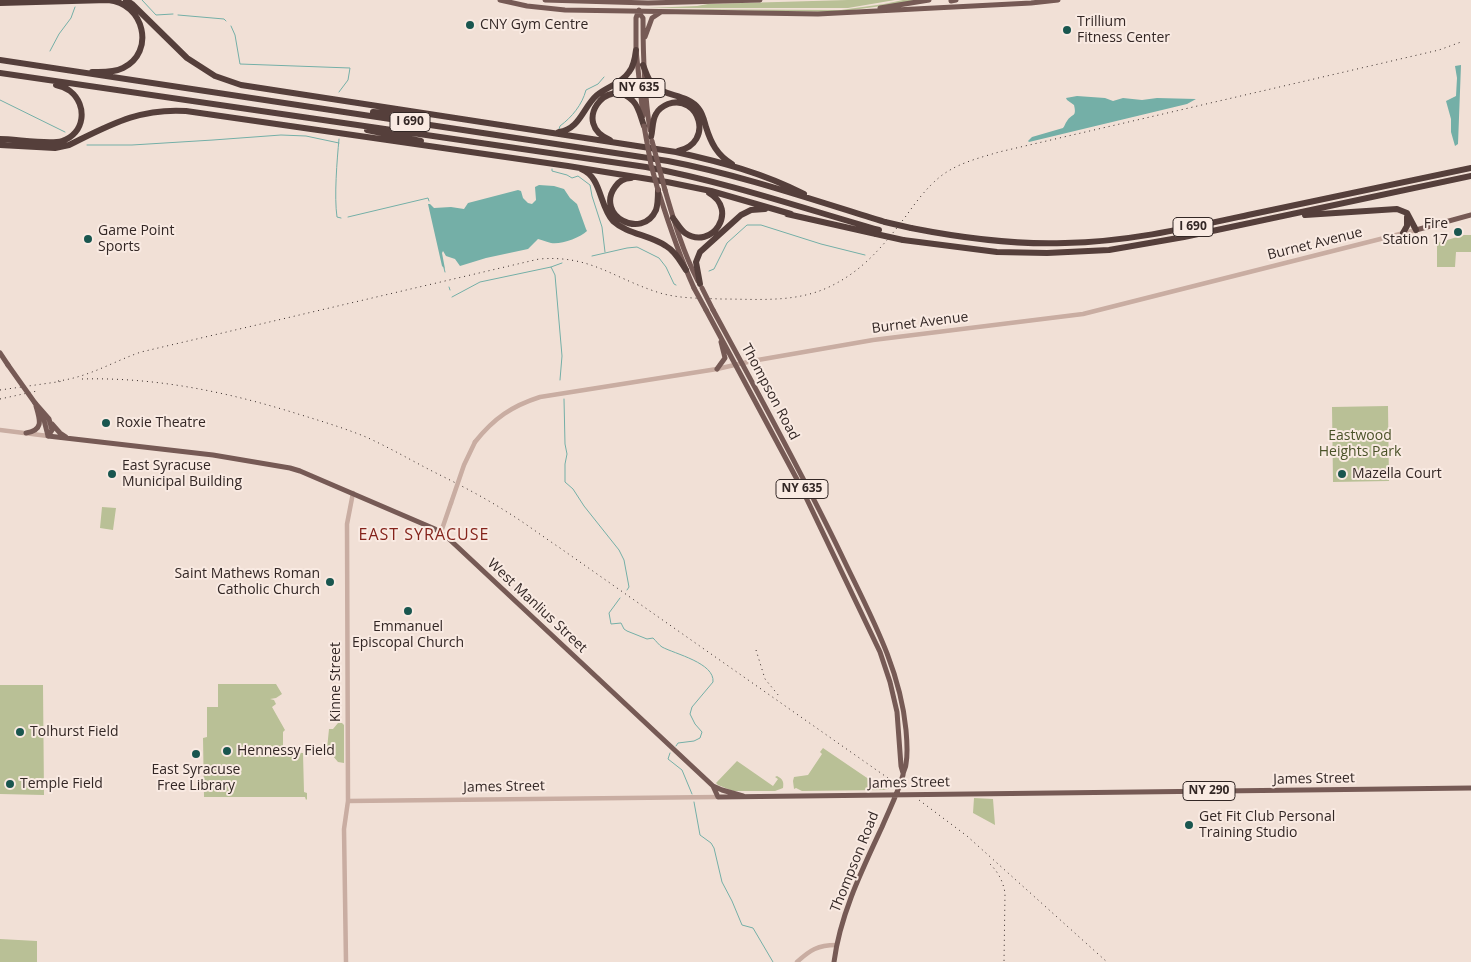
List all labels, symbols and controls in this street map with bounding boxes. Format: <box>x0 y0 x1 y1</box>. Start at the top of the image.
place label: Trillium Fitness Center <box>1077 14 1170 46</box>
place label: CNY Gym Centre <box>480 17 588 33</box>
marker: CNY Gym Centre <box>464 19 476 31</box>
marker: Trillium Fitness Center <box>1061 24 1073 36</box>
road number: NY 635 <box>613 78 665 98</box>
road number: I 690 <box>390 112 430 132</box>
place label: Fire Station 17 <box>1382 216 1448 248</box>
road number: I 690 <box>1173 218 1213 236</box>
place label: Game Point Sports <box>98 223 174 256</box>
street label: Burnet Avenue <box>1266 224 1364 264</box>
marker: Fire Station 17 <box>1452 226 1464 238</box>
marker: Game Point Sports <box>82 233 94 245</box>
street label: Burnet Avenue <box>871 309 969 337</box>
street label: Thompson Road <box>737 341 803 443</box>
place label: Roxie Theatre <box>116 415 206 431</box>
marker: Roxie Theatre <box>100 417 112 429</box>
park label: Eastwood Heights Park <box>1319 428 1401 461</box>
place label: East Syracuse Municipal Building <box>122 458 242 491</box>
place label: Mazella Court <box>1352 466 1442 482</box>
marker: East Syracuse Municipal Building <box>106 468 118 480</box>
marker: Mazella Court <box>1336 468 1348 480</box>
road number: NY 635 <box>776 479 828 498</box>
district label: EAST SYRACUSE <box>357 525 491 545</box>
street label: West Manlius Street <box>484 555 590 657</box>
place label: Saint Mathews Roman Catholic Church <box>174 566 320 598</box>
marker: Saint Mathews Roman Catholic Church <box>324 576 336 588</box>
marker: Emmanuel Episcopal Church <box>402 605 414 617</box>
place label: Emmanuel Episcopal Church <box>352 619 464 652</box>
street label: Kinne Street <box>328 642 344 722</box>
place label: Tolhurst Field <box>30 724 119 740</box>
marker: Tolhurst Field <box>14 726 26 738</box>
place label: Hennessy Field <box>237 743 335 759</box>
marker: Hennessy Field <box>221 745 233 757</box>
marker: East Syracuse Free Library <box>190 748 202 760</box>
place label: East Syracuse Free Library <box>152 762 240 794</box>
street label: James Street <box>1273 770 1355 788</box>
street label: James Street <box>868 774 950 792</box>
place label: Temple Field <box>20 776 103 792</box>
marker: Temple Field <box>4 778 16 790</box>
street label: James Street <box>463 778 545 796</box>
road number: NY 290 <box>1183 781 1235 800</box>
street label: Thompson Road <box>827 809 883 915</box>
place label: Get Fit Club Personal Training Studio <box>1199 809 1335 842</box>
marker: Get Fit Club Personal Training Studio <box>1183 819 1195 831</box>

